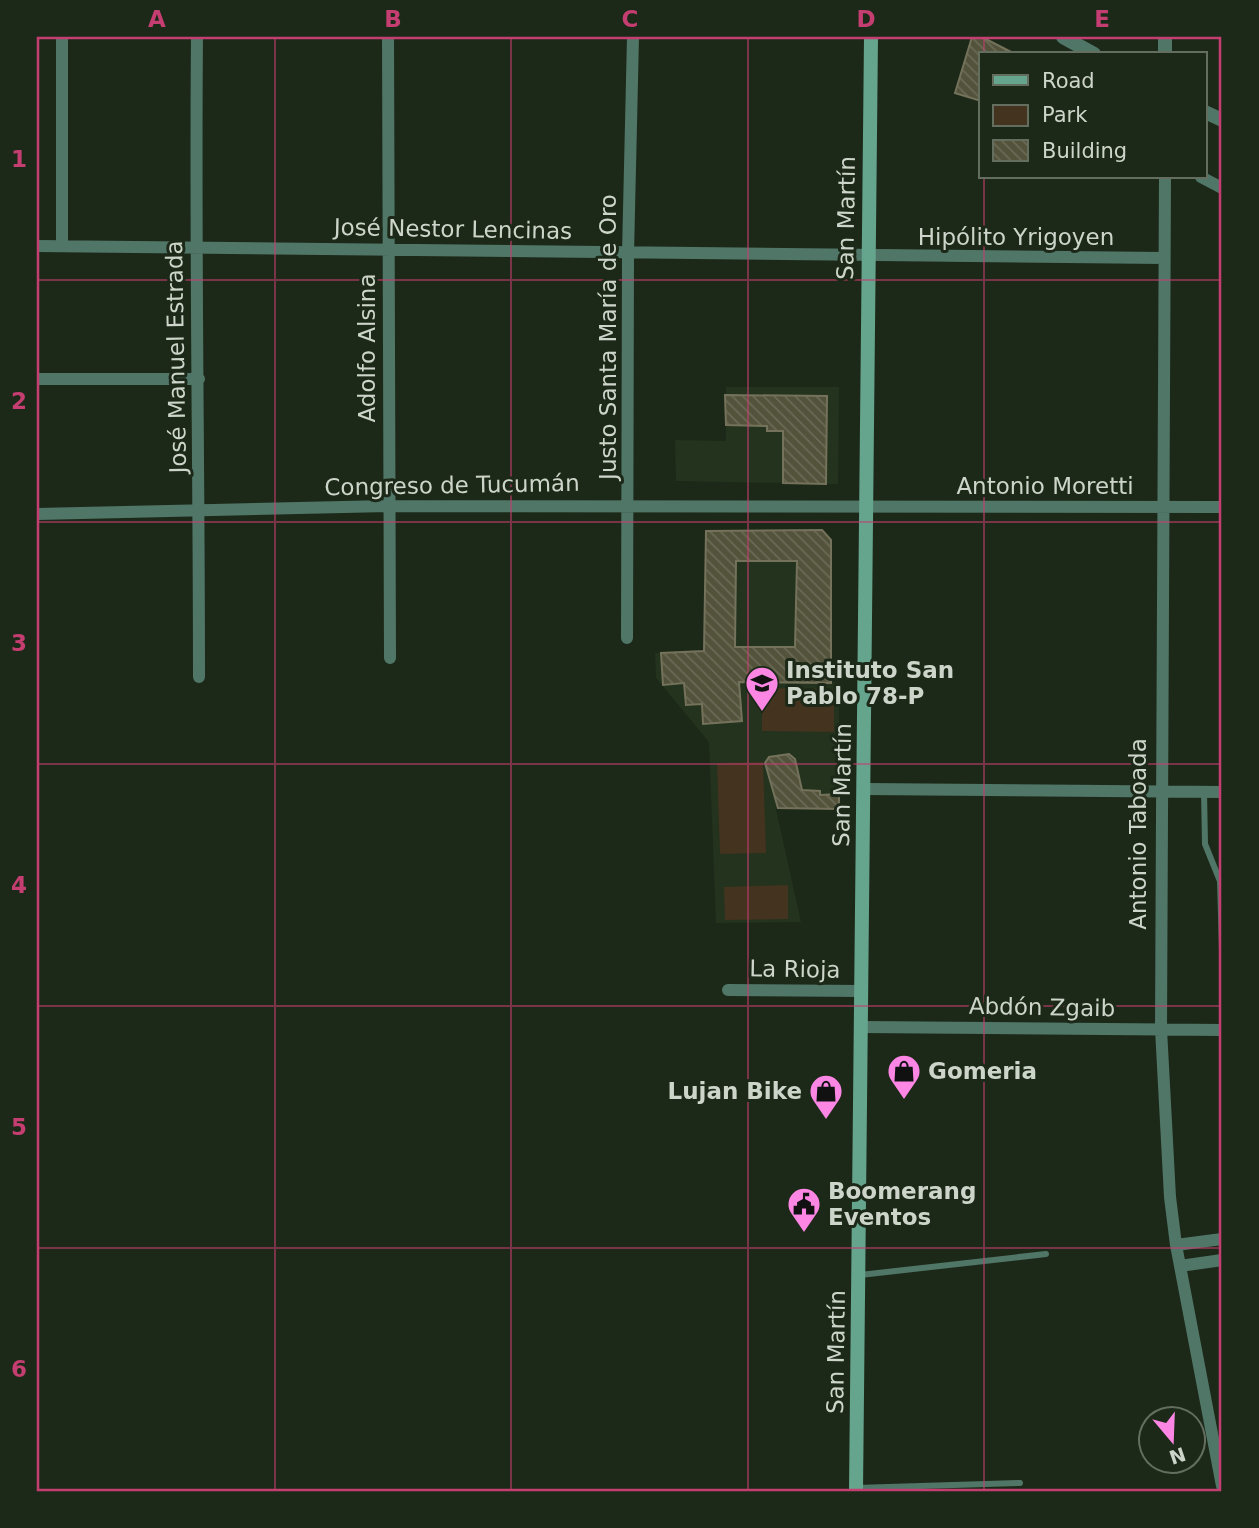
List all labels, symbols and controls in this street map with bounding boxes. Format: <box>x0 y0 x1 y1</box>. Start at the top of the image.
text: A <box>148 6 166 32</box>
text: B <box>384 6 402 32</box>
text: C <box>622 6 638 32</box>
text: D <box>856 6 876 32</box>
text: E <box>1094 6 1110 32</box>
legend <box>979 52 1206 178</box>
text: Road <box>1042 69 1095 93</box>
text: Park <box>1042 103 1088 127</box>
text: Building <box>1042 139 1127 163</box>
text: 1 <box>11 146 27 172</box>
street label: San Martín <box>832 156 860 280</box>
street label: Justo Santa María de Oro <box>595 194 621 482</box>
street label: José Nestor Lencinas <box>332 214 572 244</box>
street label: Hipólito Yrigoyen <box>918 224 1114 250</box>
street label: José Manuel Estrada <box>161 240 191 476</box>
street label: Adolfo Alsina <box>354 273 380 423</box>
text: 2 <box>11 388 27 414</box>
street label: Congreso de Tucumán <box>324 470 580 500</box>
street label: Antonio Moretti <box>956 473 1134 499</box>
text: 3 <box>11 630 27 656</box>
place label: Instituto San Pablo 78-P <box>786 657 954 709</box>
school or university icon: Instituto San Pablo 78-P <box>743 664 781 713</box>
street label: San Martín <box>828 723 856 847</box>
street label: Antonio Taboada <box>1125 738 1151 930</box>
text: 4 <box>11 872 27 898</box>
street label: La Rioja <box>749 955 841 983</box>
street label: Abdón Zgaib <box>969 993 1115 1021</box>
shop icon: Gomeria <box>885 1052 923 1101</box>
place label: Gomeria <box>928 1058 1037 1084</box>
shop icon: Lujan Bike <box>807 1072 845 1121</box>
place label: Lujan Bike <box>667 1078 802 1104</box>
text: 5 <box>11 1114 27 1140</box>
place label: Boomerang Eventos <box>828 1178 976 1230</box>
public building icon: Boomerang Eventos <box>785 1185 823 1234</box>
street label: San Martín <box>822 1290 850 1414</box>
text: 6 <box>11 1356 27 1382</box>
north arrow <box>1136 1406 1206 1476</box>
text: N <box>1166 1443 1189 1469</box>

